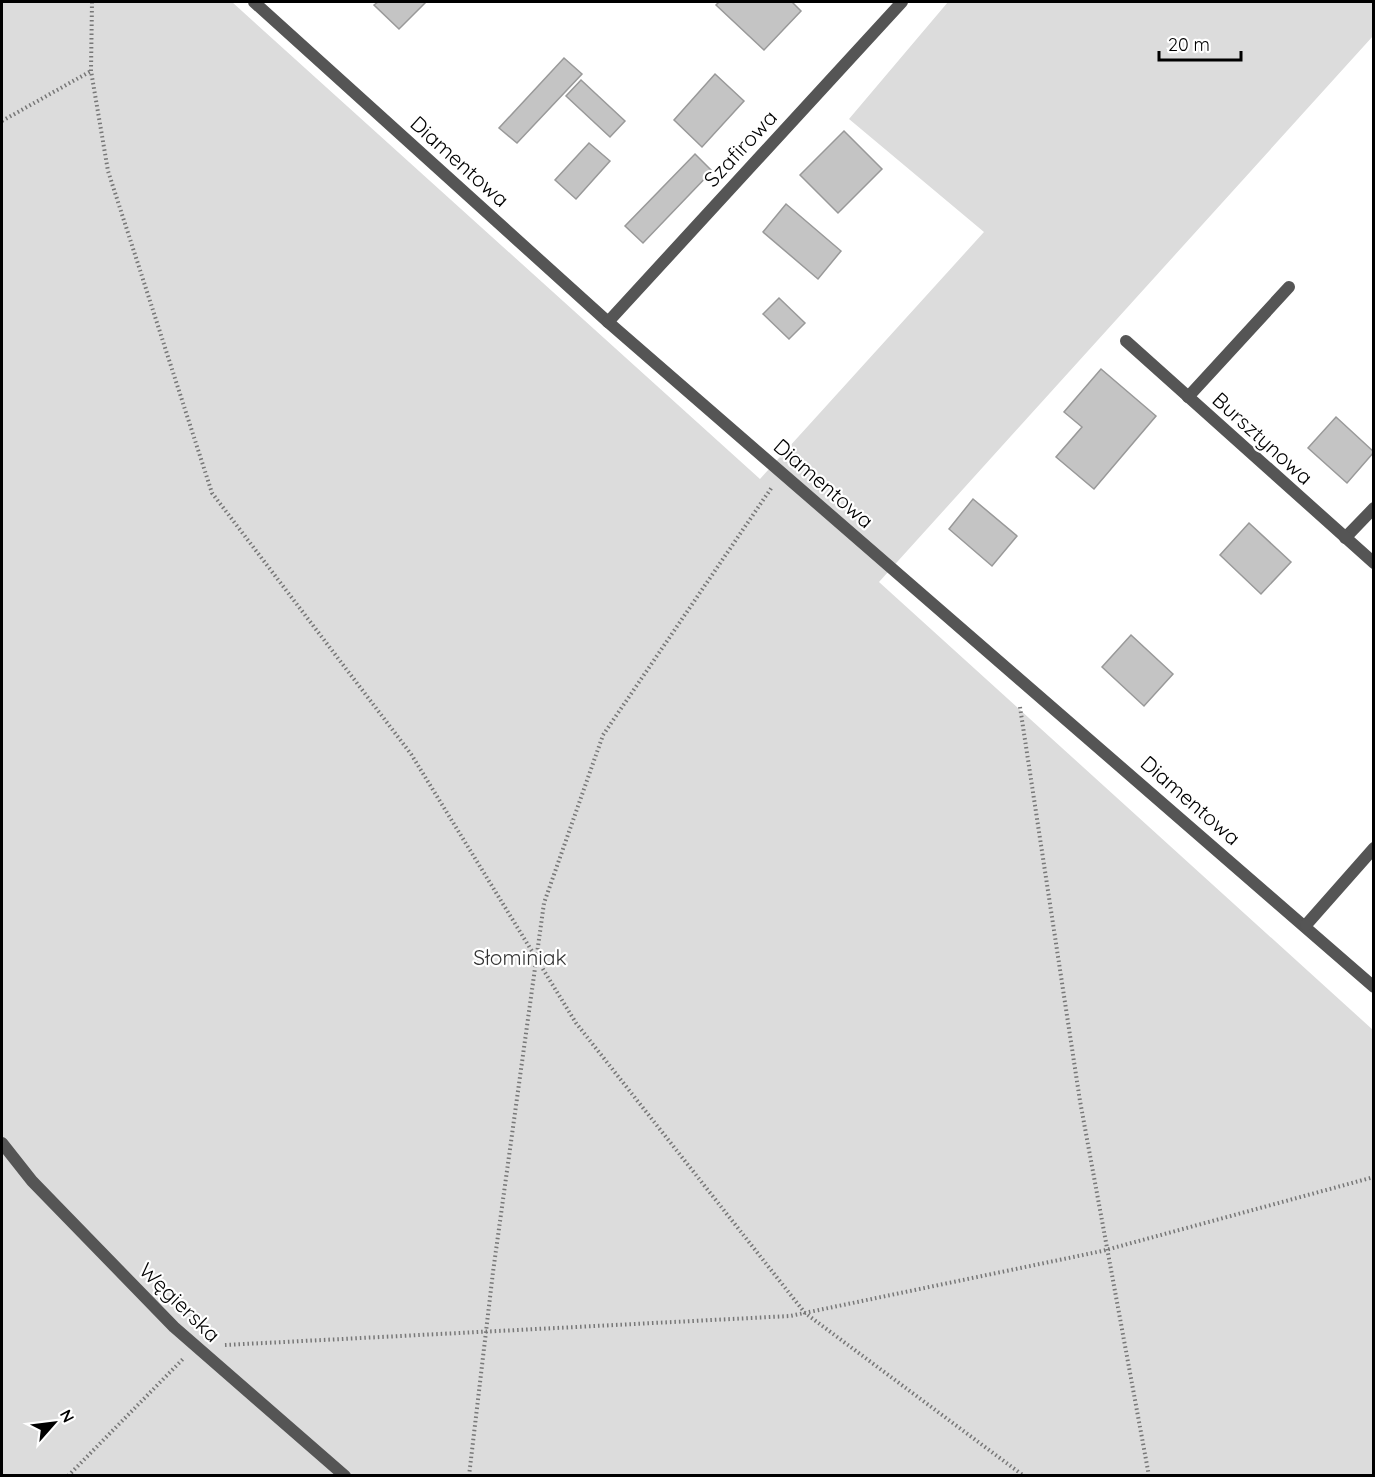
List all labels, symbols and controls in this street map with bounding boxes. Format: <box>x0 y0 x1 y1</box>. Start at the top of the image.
scale bar <box>1159 24 1242 62</box>
text: 20 m <box>1168 33 1210 56</box>
street label: Szafirowa <box>698 104 782 192</box>
street label: Diamentowa <box>405 110 515 212</box>
street label: Bursztynowa <box>1207 386 1319 490</box>
street label: Diamentowa <box>769 433 879 533</box>
street label: Diamentowa <box>1136 750 1246 850</box>
park label: Słominiak <box>473 944 567 970</box>
street label: Węgierska <box>134 1257 226 1347</box>
north arrow <box>24 1393 84 1453</box>
text: N <box>56 1406 79 1426</box>

